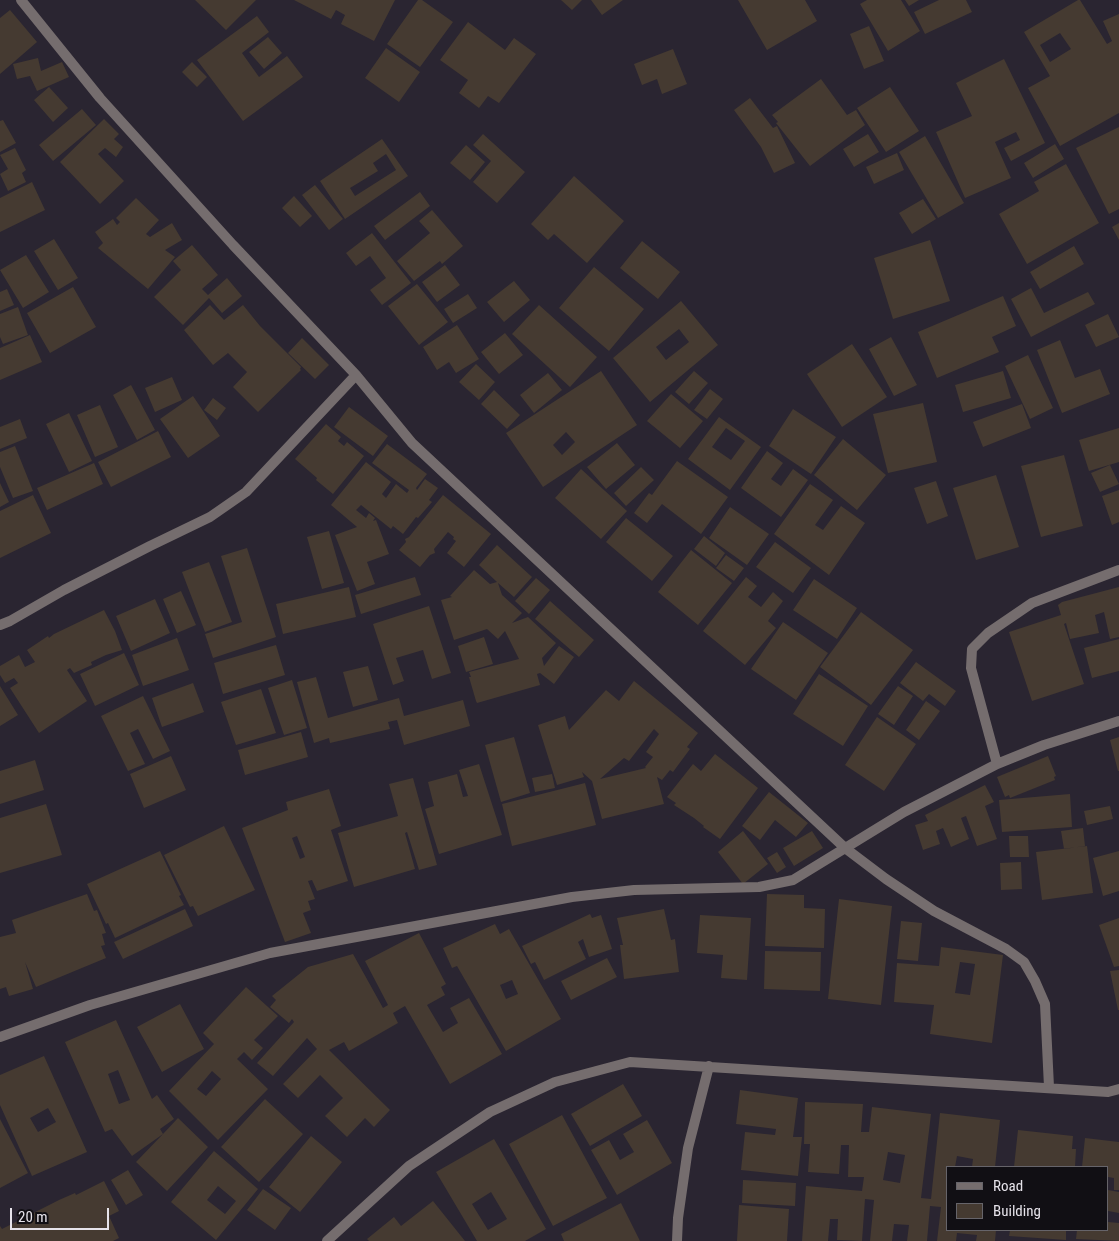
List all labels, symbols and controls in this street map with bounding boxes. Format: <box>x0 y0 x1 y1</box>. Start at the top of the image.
legend <box>946 1166 1109 1231</box>
text: Road <box>993 1177 1023 1195</box>
scale bar <box>12 1198 111 1230</box>
text: Building <box>993 1202 1041 1220</box>
text: 20 m <box>18 1208 48 1226</box>

